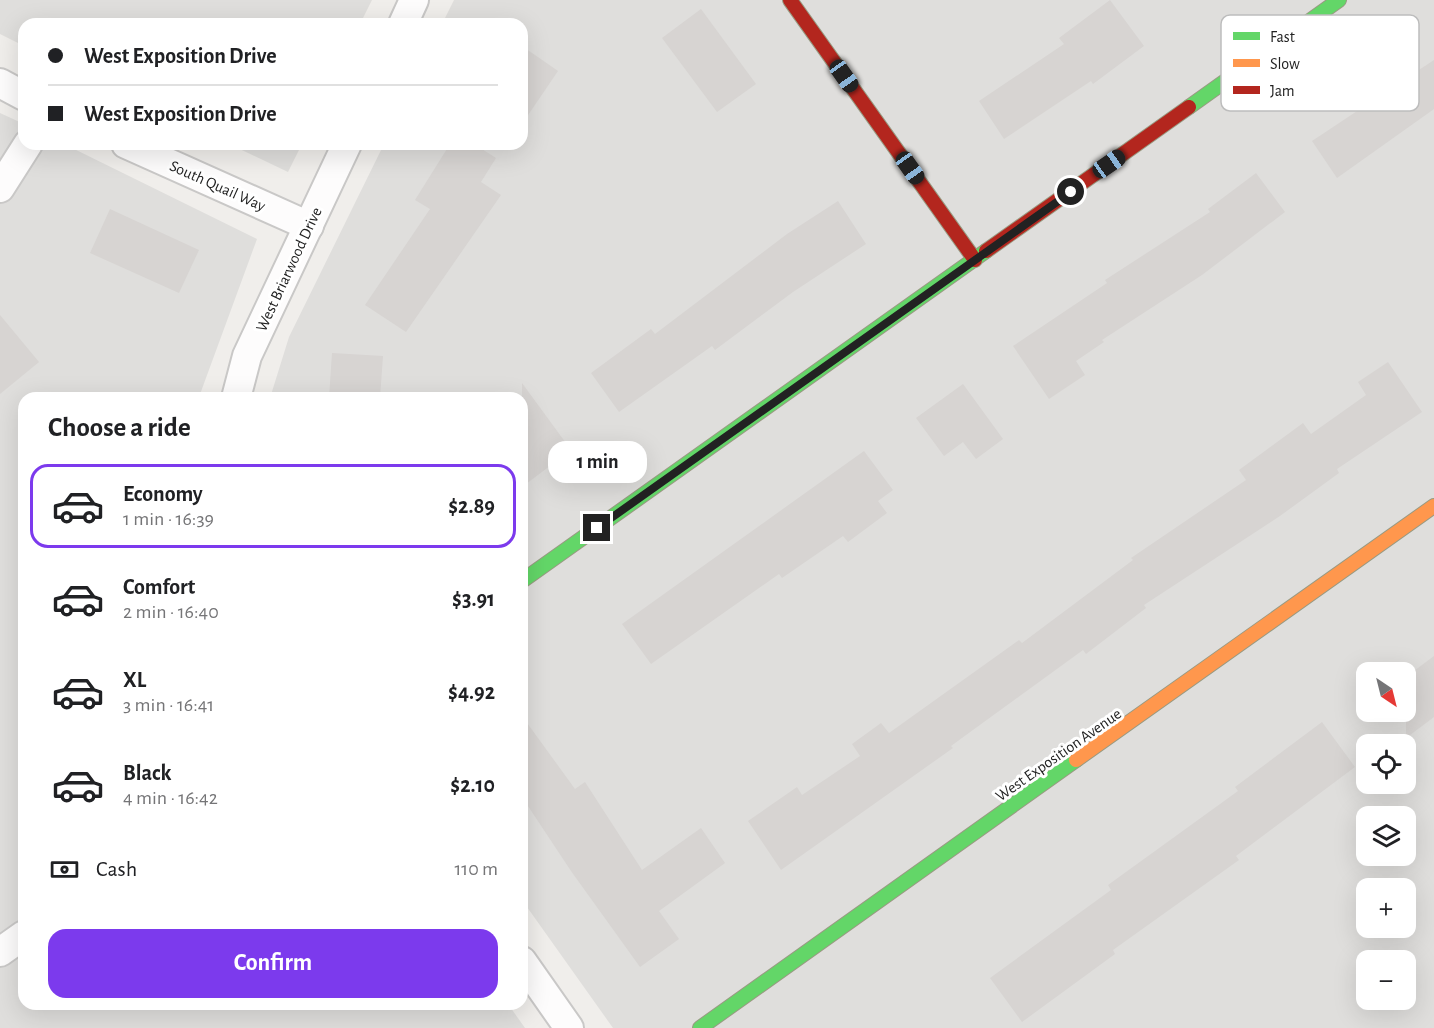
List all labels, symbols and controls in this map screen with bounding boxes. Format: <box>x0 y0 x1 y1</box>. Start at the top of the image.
legend <box>1221 15 1419 111</box>
text: Fast <box>1270 29 1295 45</box>
text: West Exposition Drive <box>84 45 277 67</box>
car <box>826 56 862 96</box>
text: Slow <box>1270 56 1300 72</box>
text: Jam <box>1270 83 1295 99</box>
text: West Exposition Drive <box>84 103 277 125</box>
car <box>1089 146 1129 182</box>
car <box>892 148 928 188</box>
street label: South Quail Way <box>167 158 268 215</box>
route start <box>1057 178 1084 205</box>
street label: West Briarwood Drive <box>253 205 325 334</box>
text: Choose a ride <box>48 414 191 441</box>
callout: 1 min <box>548 441 646 483</box>
text: 1 min <box>576 452 619 472</box>
icon: car <box>51 479 105 533</box>
text: Economy <box>123 483 203 505</box>
text: $2.89 <box>448 495 495 517</box>
text: 1 min · 16:39 <box>123 509 214 529</box>
route end <box>583 514 610 541</box>
icon: car <box>51 572 105 626</box>
text: Comfort <box>123 576 195 598</box>
text: $3.91 <box>452 588 495 610</box>
text: 2 min · 16:40 <box>123 602 219 622</box>
north arrow <box>1356 662 1416 722</box>
map controls <box>1356 662 1416 1010</box>
icon: car <box>51 665 105 719</box>
text: XL <box>123 669 146 691</box>
text: $4.92 <box>448 681 495 703</box>
text: 3 min · 16:41 <box>123 695 214 715</box>
street label: West Exposition Avenue <box>993 705 1124 804</box>
button: locate <box>1356 734 1416 794</box>
icon: car <box>51 758 105 812</box>
text: Black <box>123 762 171 784</box>
text: $2.10 <box>450 774 495 796</box>
text: 4 min · 16:42 <box>123 788 218 808</box>
button: layers <box>1356 806 1416 866</box>
icon: cash <box>48 853 81 886</box>
text: Cash <box>96 858 137 880</box>
text: 110 m <box>454 859 498 879</box>
button: + <box>1356 878 1416 938</box>
button: Confirm <box>48 929 498 998</box>
button: − <box>1356 950 1416 1010</box>

